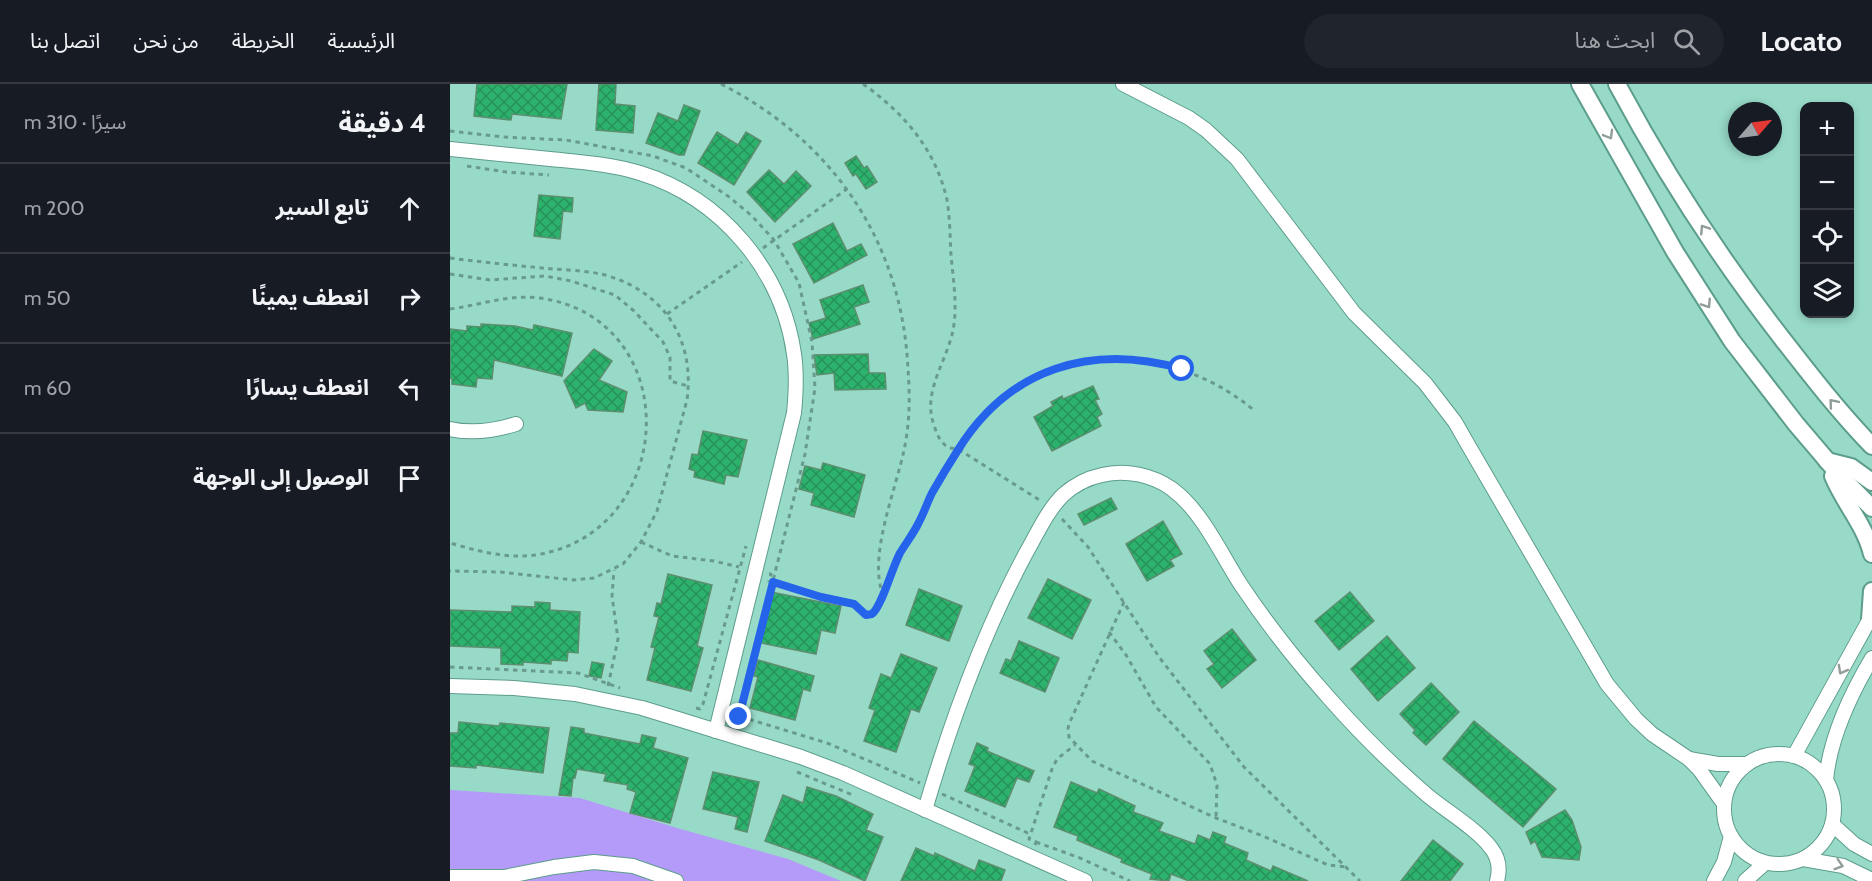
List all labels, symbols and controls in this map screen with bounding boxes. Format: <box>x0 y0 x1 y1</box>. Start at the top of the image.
search box <box>1304 14 1724 68</box>
text: Locato <box>1760 24 1842 58</box>
icon: search <box>1670 25 1703 58</box>
text: ابحث هنا <box>1574 27 1655 54</box>
text: اتصل بنا <box>30 28 100 53</box>
text: من نحن <box>133 28 199 53</box>
text: الخريطة <box>232 28 295 53</box>
text: الرئيسية <box>328 28 395 53</box>
north arrow <box>1728 102 1782 156</box>
map controls <box>1800 102 1854 318</box>
button: + <box>1800 102 1854 156</box>
text: 4 دقيقة <box>339 107 426 139</box>
text: سيرًا · 310 m <box>24 110 126 134</box>
one-way arrow <box>1602 128 1614 139</box>
button: − <box>1800 156 1854 210</box>
icon: ahead <box>393 192 426 225</box>
text: تابع السير <box>276 194 369 221</box>
text: 200 m <box>24 196 84 220</box>
button: locate <box>1800 210 1854 264</box>
one-way arrow <box>1700 225 1711 236</box>
button: layers <box>1800 264 1854 318</box>
icon: right <box>393 282 426 315</box>
text: انعطف يمينًا <box>252 284 369 311</box>
text: 50 m <box>24 286 71 310</box>
one-way arrow <box>1699 297 1710 308</box>
route start <box>1168 355 1194 381</box>
icon: left <box>393 372 426 405</box>
text: انعطف يسارًا <box>246 374 369 401</box>
text: 60 m <box>24 376 71 400</box>
one-way arrow <box>1829 399 1840 410</box>
icon: arrive <box>393 462 426 495</box>
text: الوصول إلى الوجهة <box>193 464 369 491</box>
one-way arrow <box>1838 664 1849 674</box>
route end <box>725 703 751 729</box>
one-way arrow <box>1833 858 1844 870</box>

